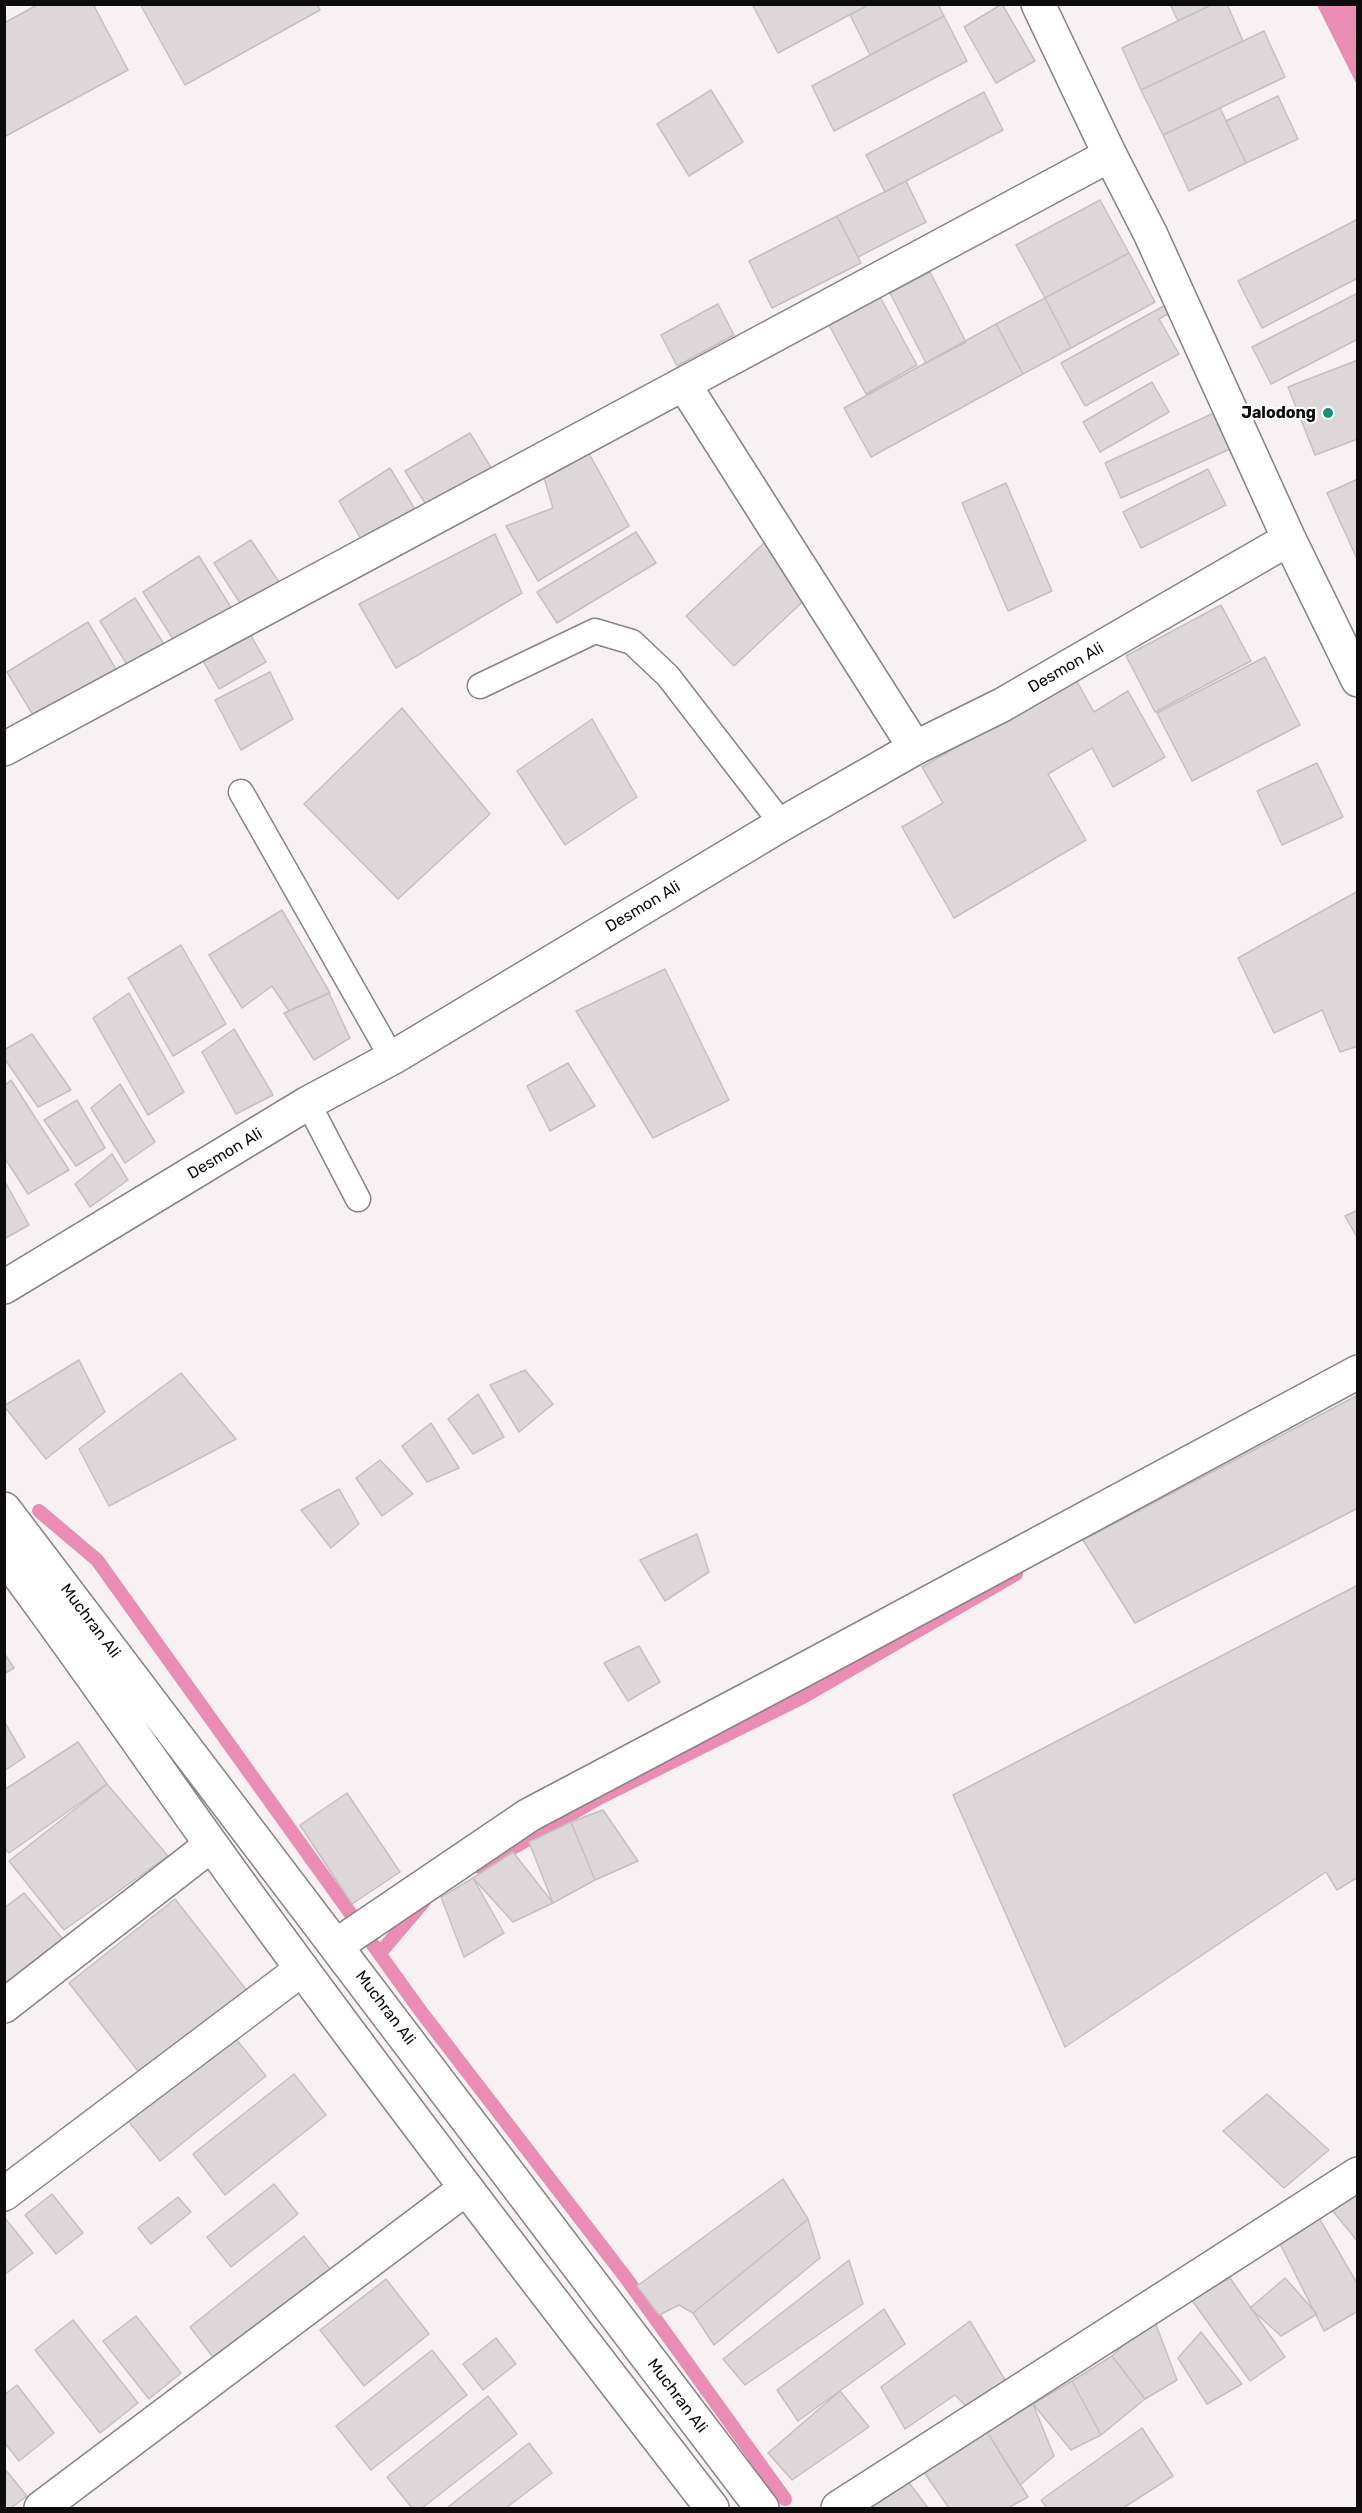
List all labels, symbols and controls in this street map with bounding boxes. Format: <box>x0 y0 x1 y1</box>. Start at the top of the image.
place label: Jalodong <box>1241 403 1316 423</box>
marker: Jalodong <box>1321 406 1335 420</box>
street label: Desmon Ali <box>1025 639 1107 697</box>
street label: Desmon Ali <box>602 877 684 937</box>
street label: Desmon Ali <box>184 1124 266 1184</box>
street label: Muchran Ali <box>56 1580 124 1662</box>
street label: Muchran Ali <box>351 1967 419 2049</box>
street label: Muchran Ali <box>643 2355 711 2437</box>

